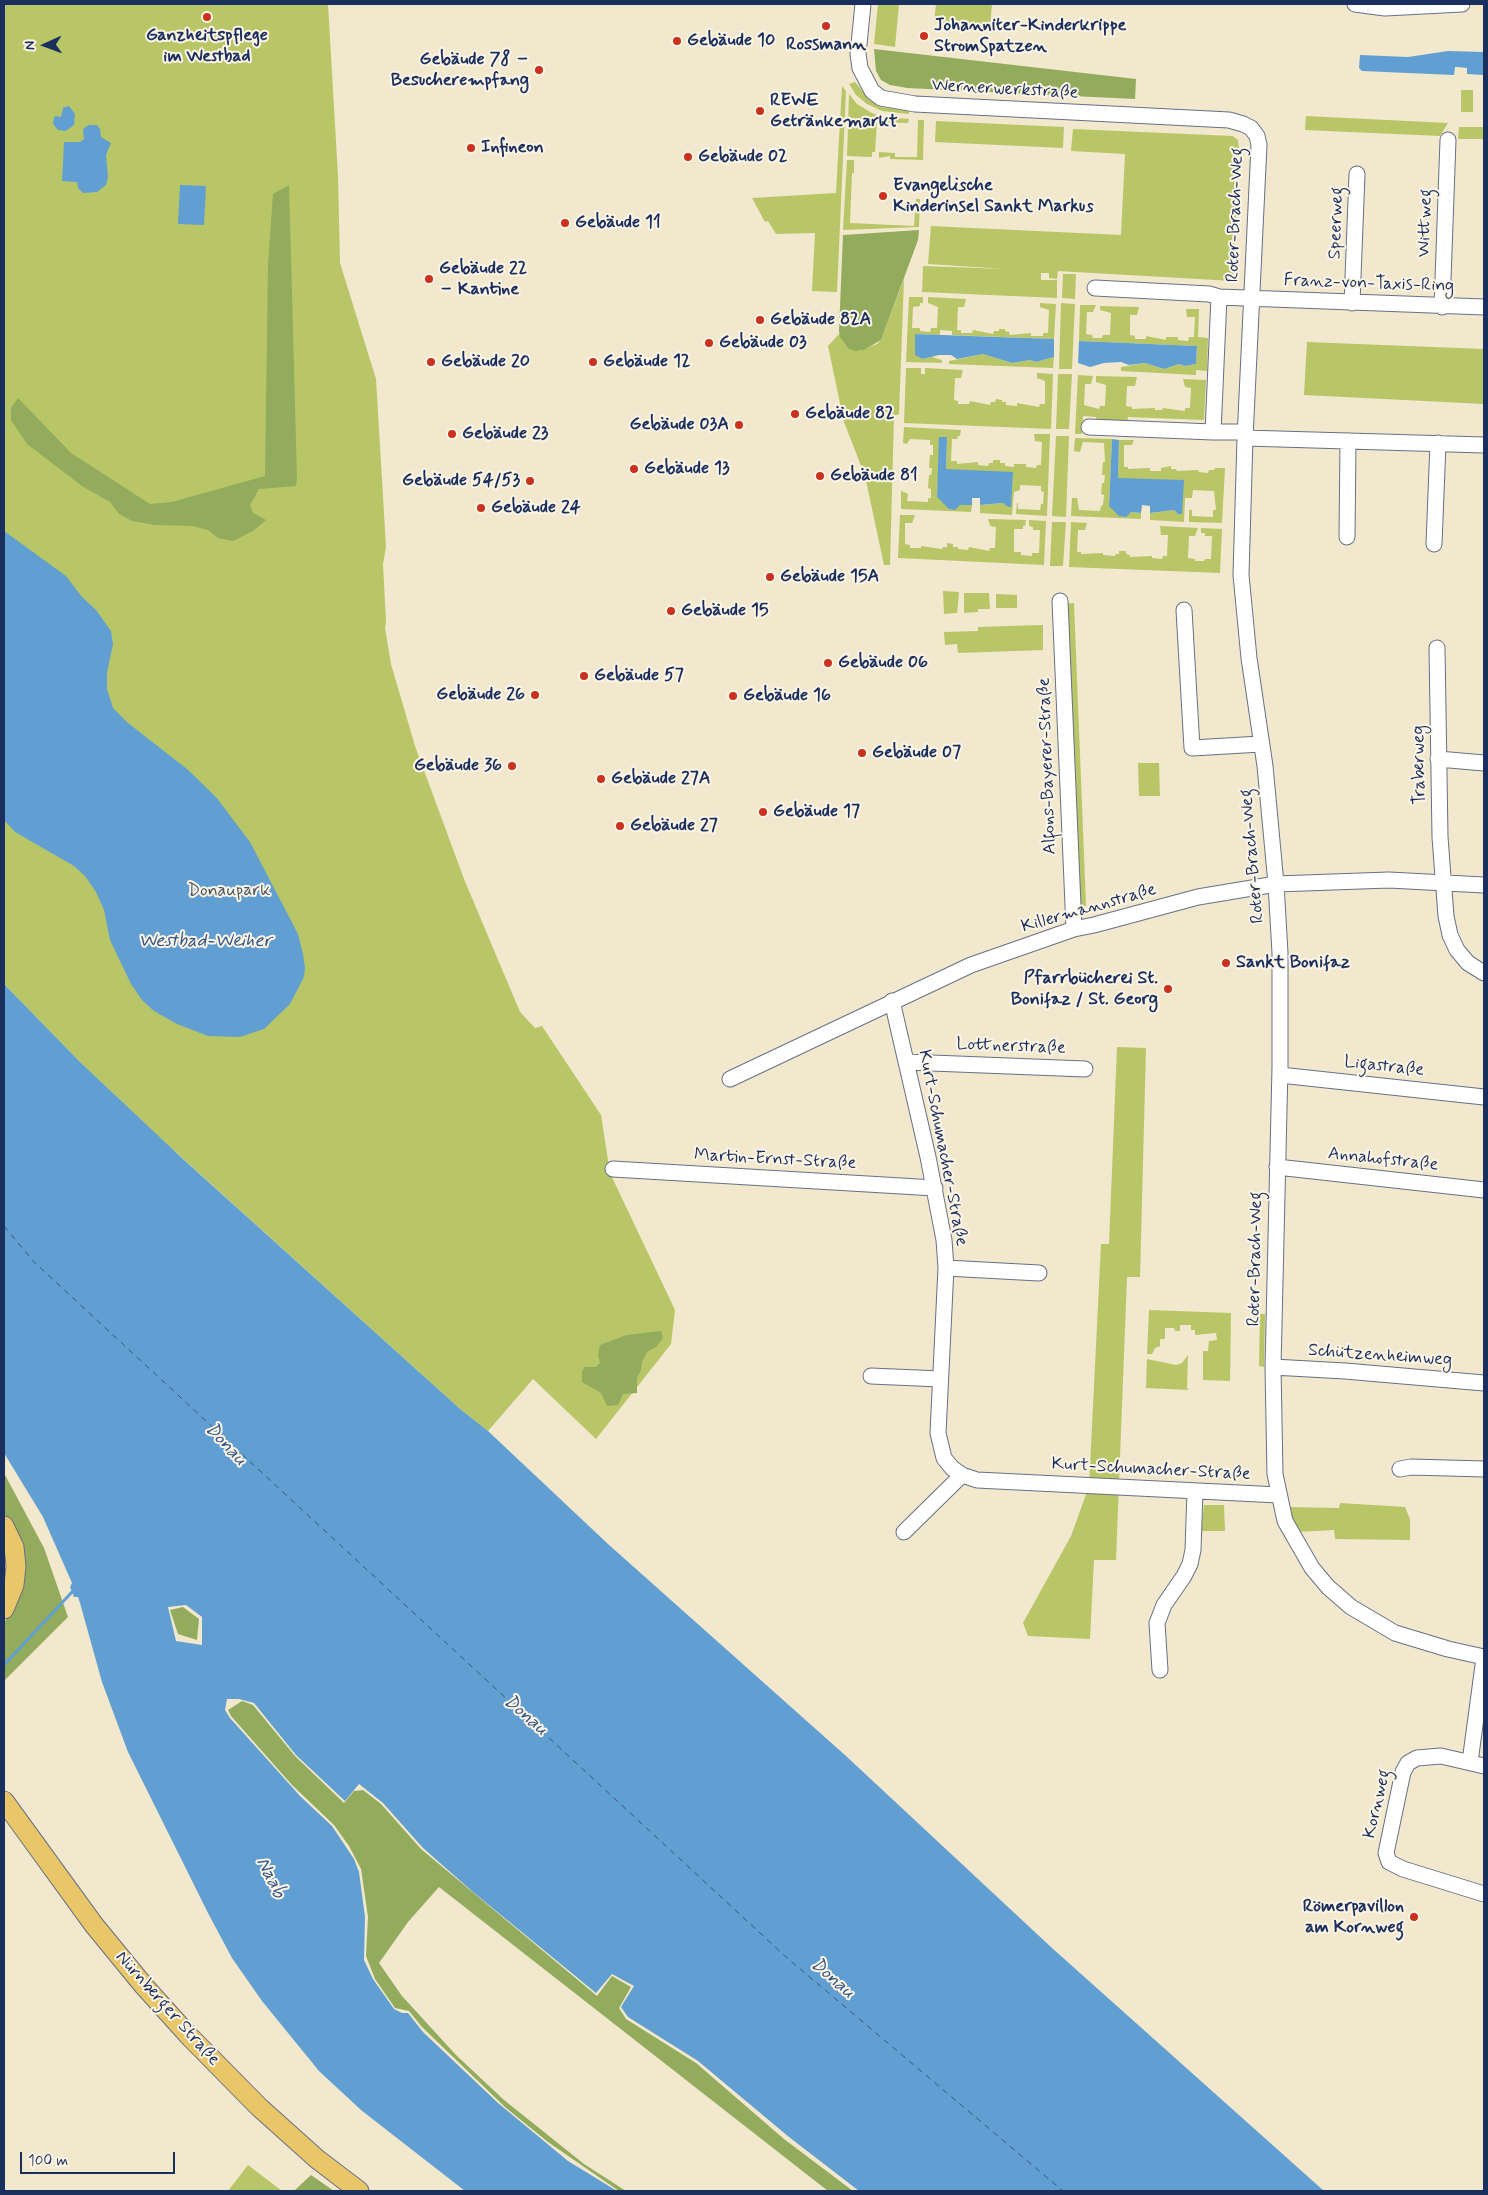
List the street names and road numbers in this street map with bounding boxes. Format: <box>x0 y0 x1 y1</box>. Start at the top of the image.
street label: Wernerwerkstraße <box>931 75 1079 105</box>
street label: Roter-Brach-Weg <box>1223 147 1249 283</box>
street label: Speerweg <box>1325 186 1349 260</box>
street label: Wittweg <box>1414 188 1438 258</box>
street label: Franz-von-Taxis-Ring <box>1283 270 1455 298</box>
street label: Alfons-Bayerer-Straße <box>1034 677 1062 855</box>
street label: Traberweg <box>1409 725 1431 805</box>
street label: Roter-Brach-Weg <box>1236 788 1270 924</box>
street label: Killermannstraße <box>1019 879 1159 939</box>
street label: Lottnerstraße <box>956 1034 1066 1060</box>
street label: Kurt-Schumacher-Straße <box>912 1048 972 1248</box>
street label: Ligastraße <box>1343 1052 1425 1082</box>
street label: Annahofstraße <box>1327 1143 1439 1177</box>
street label: Martin-Ernst-Straße <box>693 1145 857 1175</box>
street label: Roter-Brach-Weg <box>1244 1191 1268 1327</box>
street label: Schützenheimweg <box>1307 1340 1453 1372</box>
street label: Kurt-Schumacher-Straße <box>1051 1454 1251 1486</box>
street label: Kornweg <box>1360 1767 1396 1841</box>
street label: Nürnberger Straße <box>110 1947 224 2071</box>

